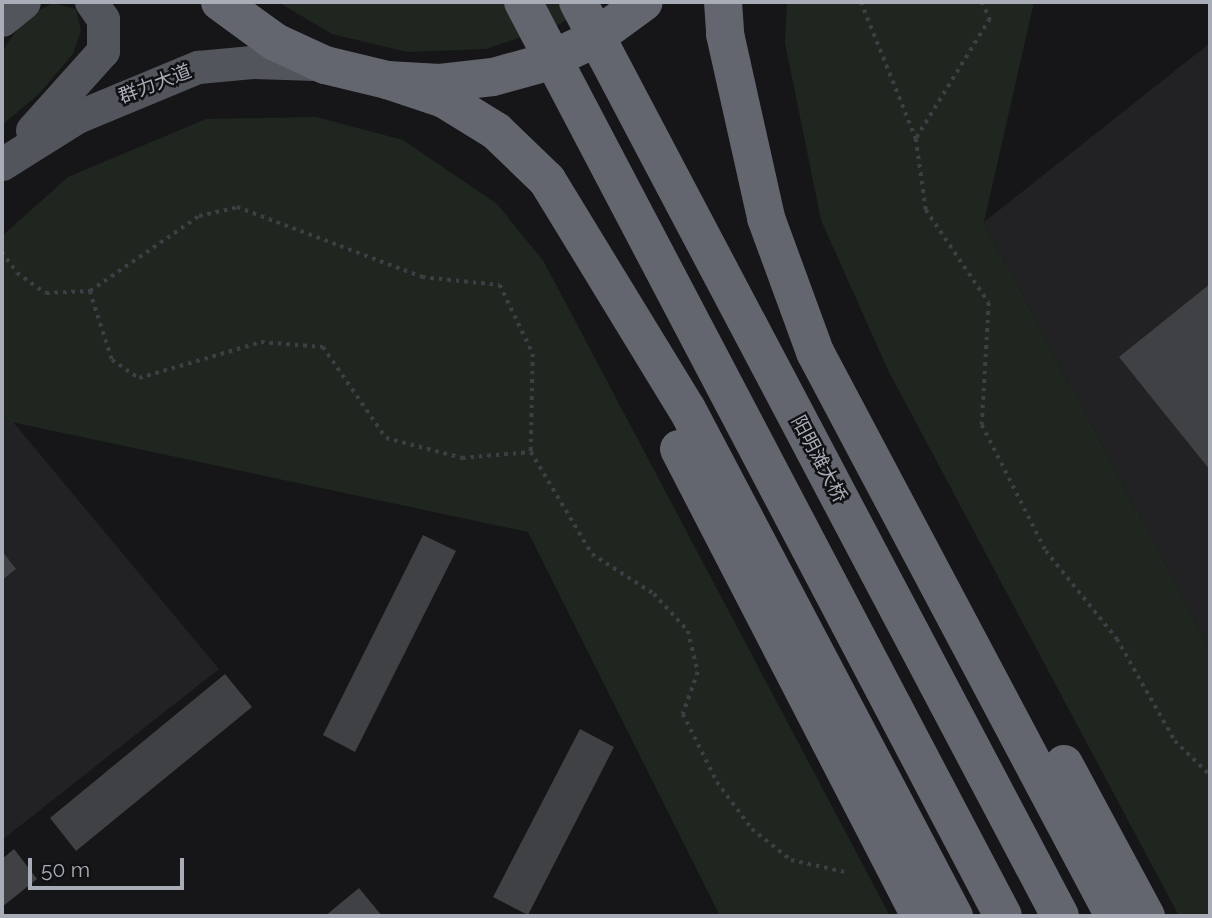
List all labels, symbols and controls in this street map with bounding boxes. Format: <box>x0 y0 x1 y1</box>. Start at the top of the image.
street label: 群力大道 <box>115 60 195 108</box>
street label: 阳明滩大桥 <box>787 412 851 506</box>
scale bar <box>32 844 187 888</box>
text: 50 m <box>41 857 90 882</box>

